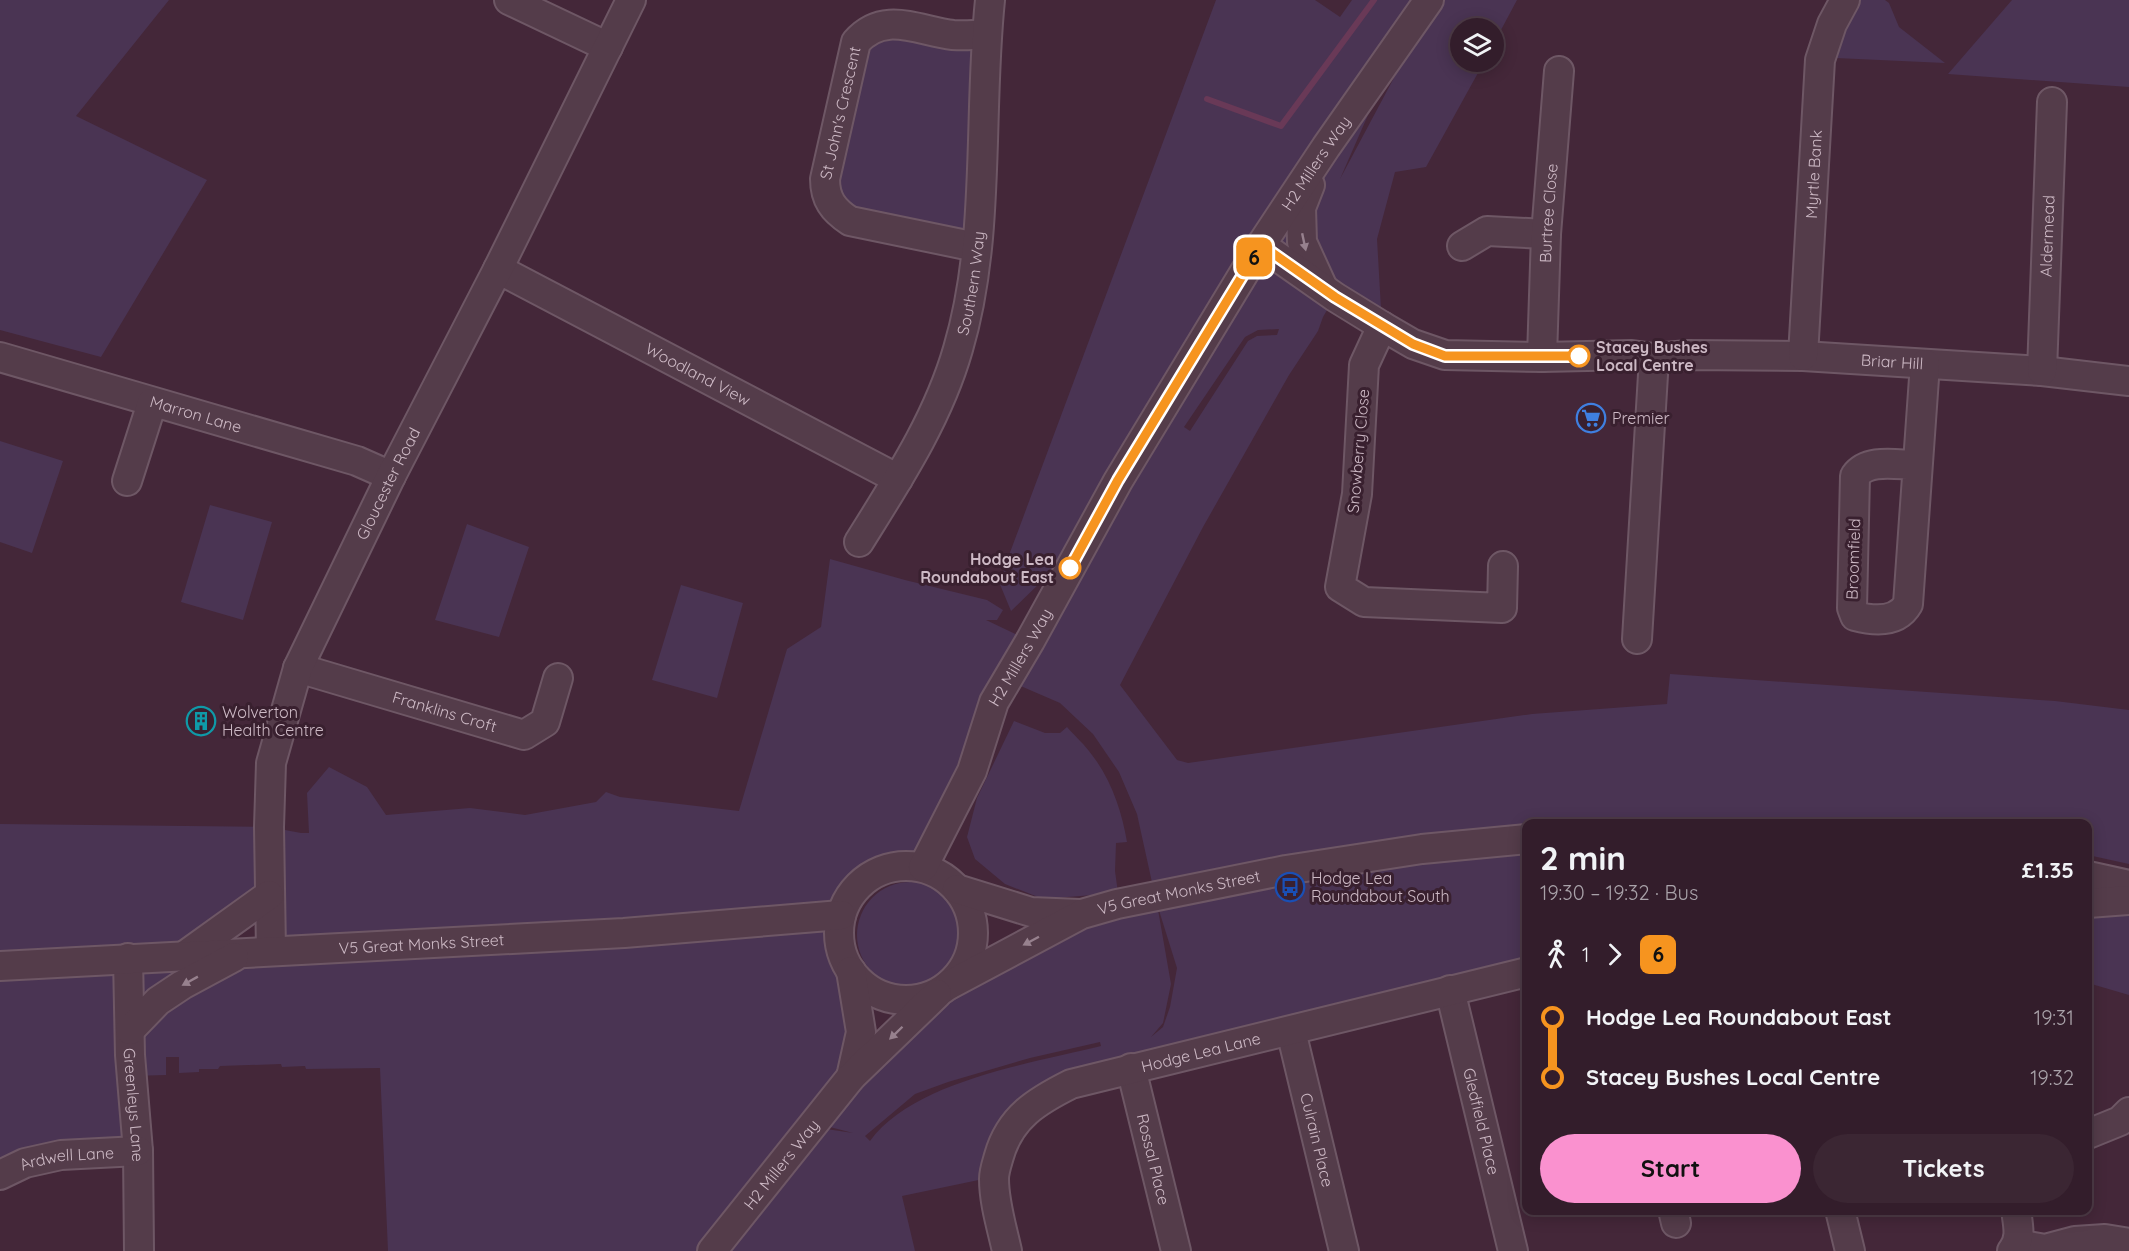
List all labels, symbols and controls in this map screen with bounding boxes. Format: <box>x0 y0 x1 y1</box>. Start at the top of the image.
map controls <box>1450 18 1504 72</box>
button: layers <box>1450 18 1504 72</box>
street label: St John's Crescent <box>815 44 865 181</box>
street label: H2 Millers Way <box>1277 112 1355 214</box>
street label: Myrtle Bank <box>1801 129 1826 219</box>
street label: Burtree Close <box>1535 163 1562 263</box>
street label: Aldermead <box>2036 195 2059 277</box>
street label: Southern Way <box>952 230 989 337</box>
one-way arrow <box>1300 233 1309 252</box>
line badge: 6 <box>1234 238 1274 276</box>
text: 6 <box>1248 244 1260 270</box>
place label: Stacey Bushes Local Centre <box>1596 337 1708 375</box>
street label: Woodland View <box>642 338 754 410</box>
marker: Stacey Bushes Local Centre <box>1568 345 1590 367</box>
street label: Briar Hill <box>1860 350 1924 374</box>
street label: Snowberry Close <box>1343 388 1373 514</box>
street label: Marron Lane <box>148 391 244 437</box>
supermarket icon: Premier <box>1575 402 1607 434</box>
place label: Premier <box>1612 408 1670 428</box>
street label: Gloucester Road <box>352 424 424 543</box>
street label: Broomfield <box>1842 518 1864 600</box>
place label: Hodge Lea Roundabout East <box>920 549 1054 587</box>
marker: Hodge Lea Roundabout East <box>1059 557 1081 579</box>
street label: H2 Millers Way <box>984 605 1056 710</box>
street label: Franklins Croft <box>390 687 499 736</box>
place label: Wolverton Health Centre <box>222 702 324 740</box>
building icon: Wolverton Health Centre <box>185 705 217 737</box>
text: 2 min <box>1540 837 1626 878</box>
text: £1.35 <box>2022 856 2074 884</box>
street label: V5 Great Monks Street <box>1095 865 1262 919</box>
place label: Hodge Lea Roundabout South <box>1311 868 1450 906</box>
bus stop icon: Hodge Lea Roundabout South <box>1274 871 1306 903</box>
text: 19:30 – 19:32 · Bus <box>1540 880 1698 905</box>
street label: V5 Great Monks Street <box>338 929 505 958</box>
one-way arrow <box>1022 936 1039 946</box>
icon: walk <box>1540 938 1573 971</box>
icon: forward <box>1598 938 1631 971</box>
text: 6 <box>1652 941 1664 967</box>
text: 1 <box>1582 942 1589 967</box>
one-way arrow <box>181 976 198 986</box>
text: Hodge Lea Roundabout East <box>1586 1003 1892 1031</box>
text: 19:31 <box>2034 1005 2074 1030</box>
one-way arrow <box>889 1026 904 1040</box>
street label: Hodge Lea Lane <box>1139 1028 1263 1076</box>
street label: Greenleys Lane <box>120 1048 148 1162</box>
text: Stacey Bushes Local Centre <box>1586 1063 1880 1091</box>
text: 19:32 <box>2030 1065 2074 1090</box>
street label: Gledfield Place <box>1459 1066 1504 1177</box>
street label: Culrain Place <box>1296 1091 1338 1189</box>
street label: Rossal Place <box>1133 1111 1174 1207</box>
street label: H2 Millers Way <box>739 1115 823 1213</box>
button: Start <box>1540 1134 1801 1203</box>
button: Tickets <box>1813 1134 2074 1203</box>
street label: Ardwell Lane <box>16 1142 114 1174</box>

